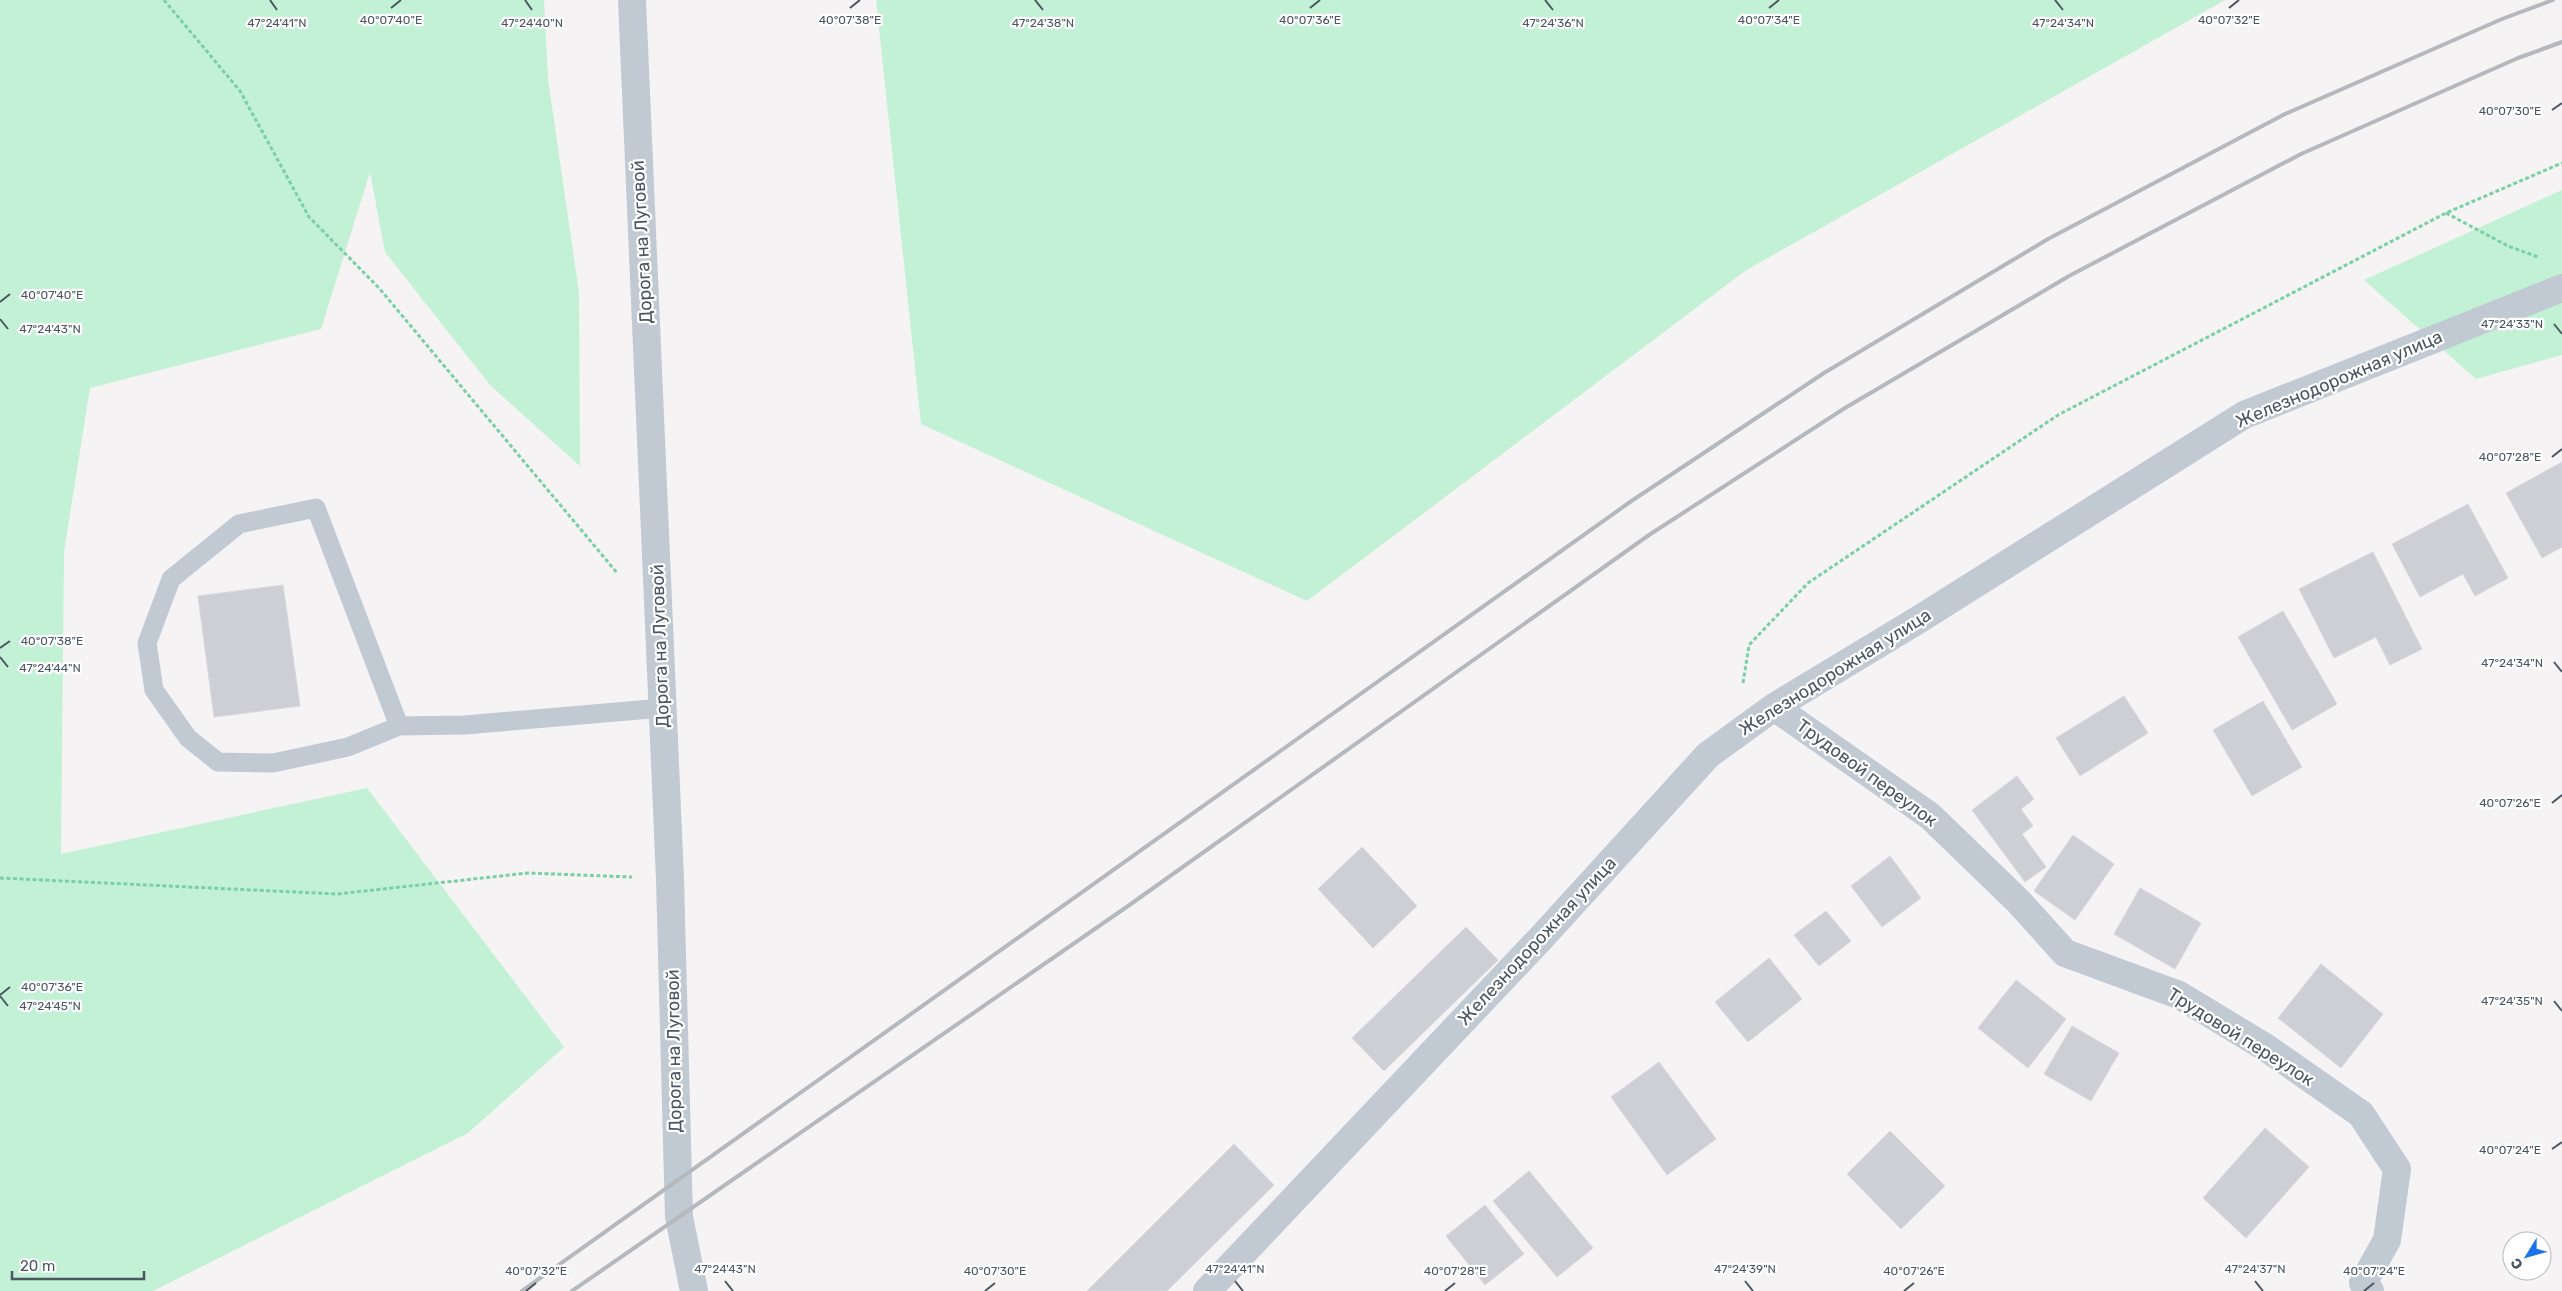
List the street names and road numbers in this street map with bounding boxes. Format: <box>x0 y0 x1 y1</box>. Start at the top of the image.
street label: Дорога на Луговой <box>627 160 657 324</box>
street label: Железнодорожная улица <box>2232 325 2446 433</box>
street label: Дорога на Луговой <box>646 564 674 728</box>
street label: Железнодорожная улица <box>1735 604 1935 740</box>
street label: Трудовой переулок <box>1792 715 1942 832</box>
street label: Железнодорожная улица <box>1453 852 1621 1030</box>
street label: Дорога на Луговой <box>662 969 686 1133</box>
street label: Трудовой переулок <box>2164 983 2319 1091</box>

